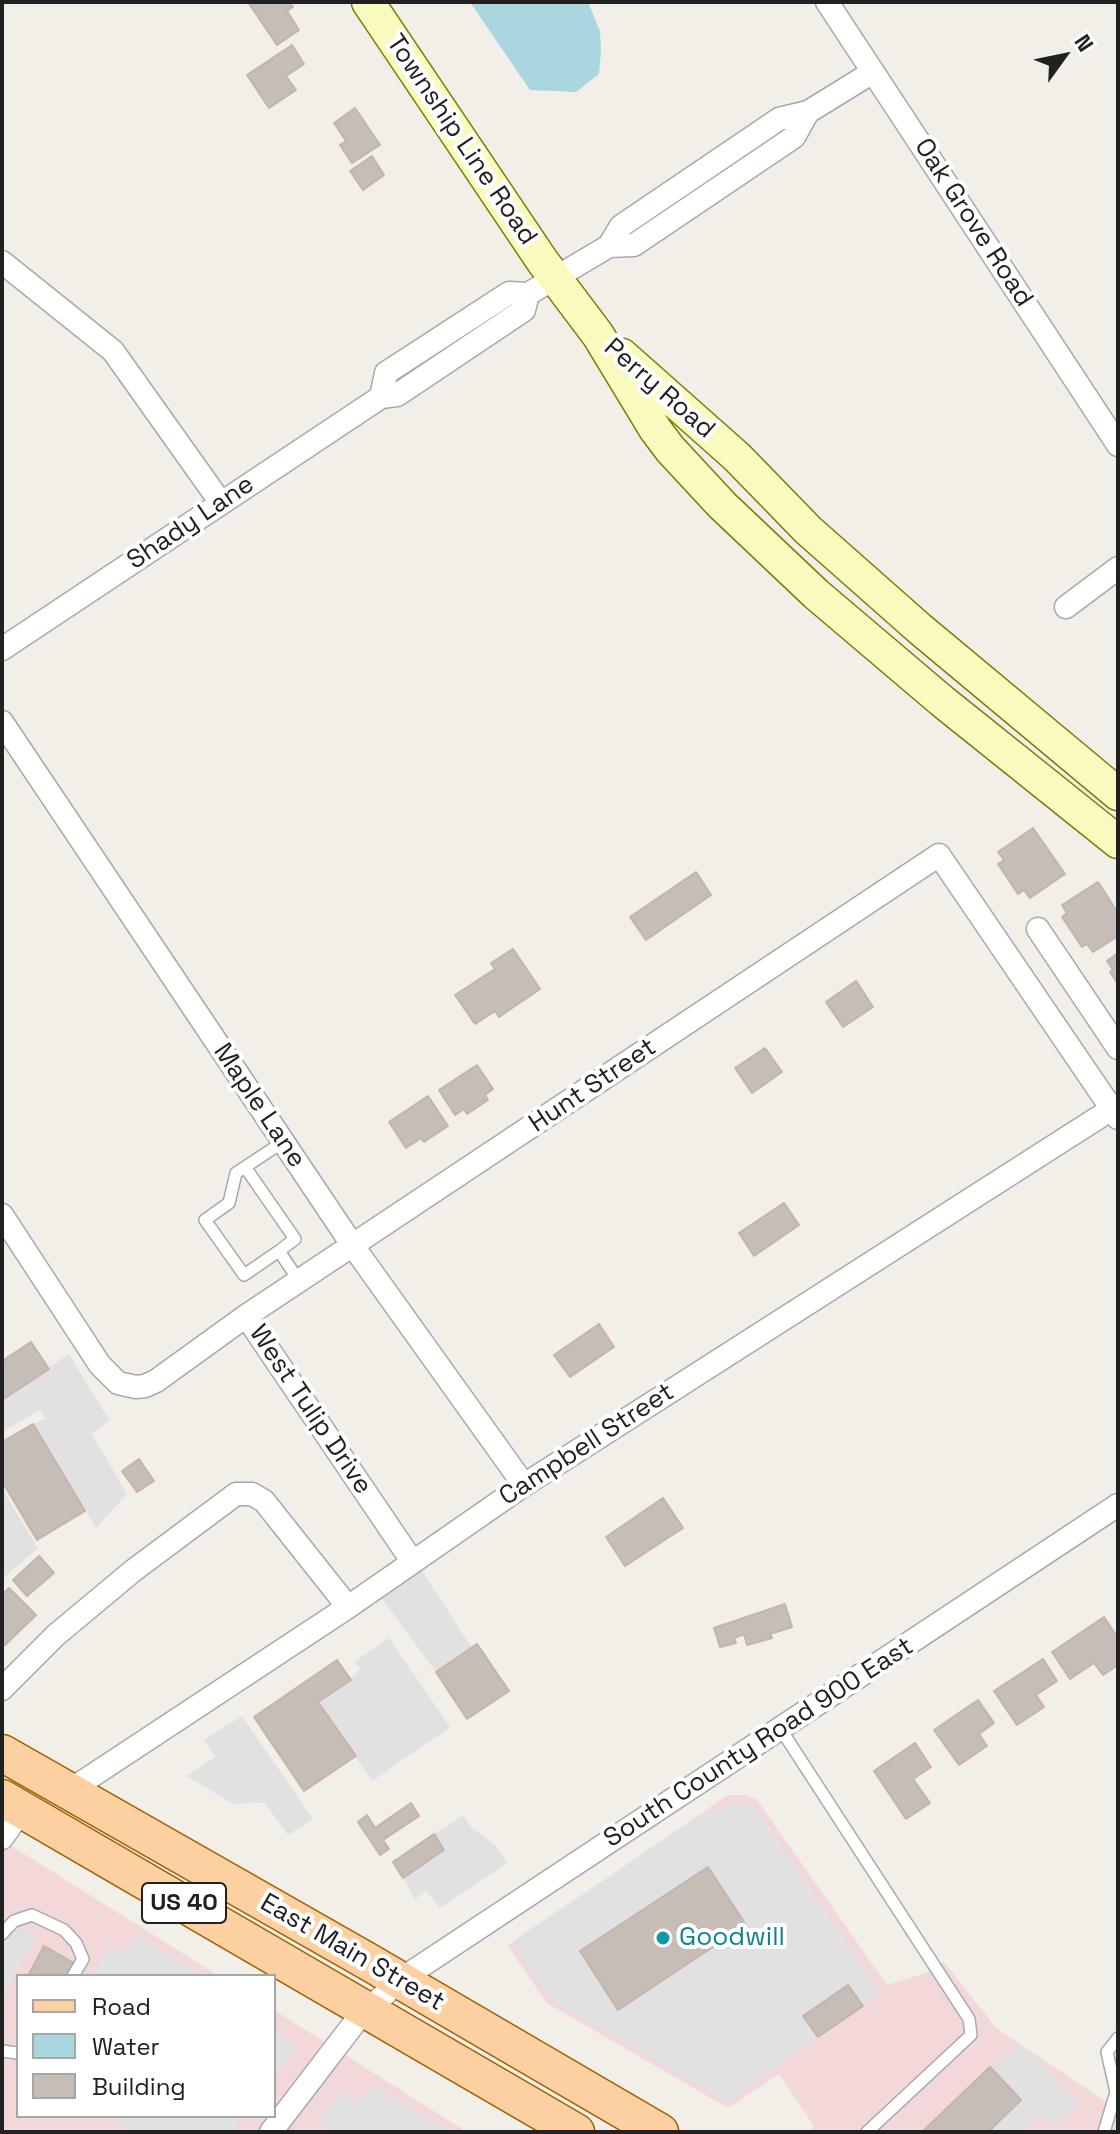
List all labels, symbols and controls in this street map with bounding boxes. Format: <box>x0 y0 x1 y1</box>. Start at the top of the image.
north arrow <box>1024 16 1104 96</box>
street label: Township Line Road <box>379 29 543 251</box>
text: N <box>1068 29 1100 57</box>
street label: Oak Grove Road <box>907 133 1039 313</box>
street label: Perry Road <box>597 332 721 446</box>
street label: Shady Lane <box>122 469 260 577</box>
street label: Hunt Street <box>523 1032 663 1140</box>
street label: Maple Lane <box>206 1038 312 1174</box>
street label: West Tulip Drive <box>242 1319 378 1501</box>
street label: Campbell Street <box>494 1377 680 1513</box>
street label: South County Road 900 East <box>598 1631 920 1855</box>
road number: US 40 <box>142 1883 226 1923</box>
street label: East Main Street <box>254 1888 450 2018</box>
place label: Goodwill <box>679 1922 785 1954</box>
marker: Goodwill <box>654 1929 672 1947</box>
legend <box>16 1974 276 2118</box>
text: Road <box>92 1991 151 2022</box>
text: Water <box>92 2031 160 2062</box>
text: Building <box>92 2071 186 2102</box>

